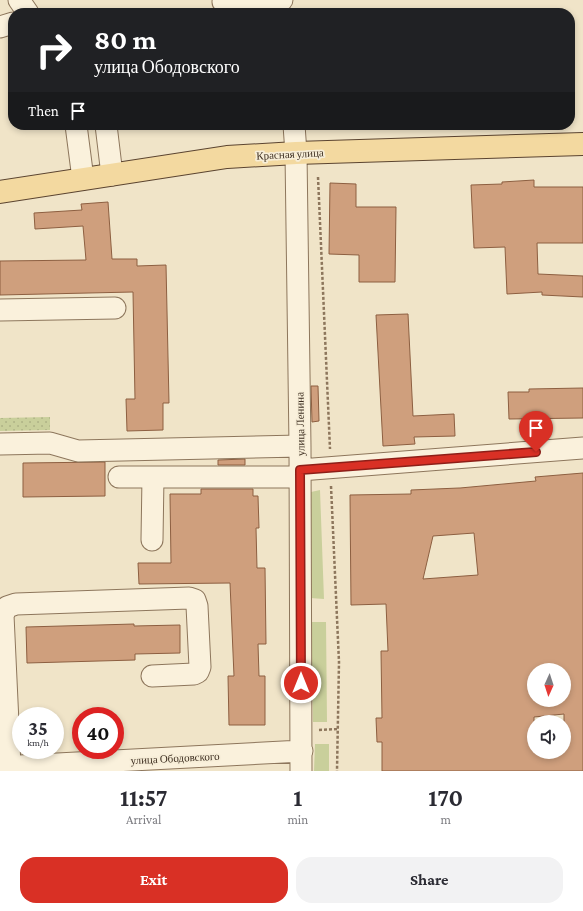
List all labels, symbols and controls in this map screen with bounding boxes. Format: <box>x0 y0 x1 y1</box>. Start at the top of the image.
icon: right <box>28 24 80 76</box>
text: 80 m <box>94 24 156 55</box>
text: улица Ободовского <box>94 57 240 77</box>
icon: arrive <box>67 100 89 122</box>
text: Then <box>28 103 59 119</box>
street label: Красная улица <box>256 146 324 162</box>
street label: улица Ленина <box>293 392 307 456</box>
pin <box>519 411 553 452</box>
icon: arrive <box>525 417 547 439</box>
position arrow <box>280 662 322 704</box>
north arrow <box>527 663 571 707</box>
map controls <box>527 663 571 759</box>
speed limit sign: 40 <box>72 707 124 759</box>
button: sound <box>527 715 571 759</box>
text: 35 <box>28 717 48 739</box>
text: km/h <box>27 737 49 748</box>
street label: улица Ободовского <box>130 750 220 766</box>
text: 11:57 <box>120 784 167 811</box>
text: 1 <box>293 784 302 811</box>
text: 170 <box>428 784 463 811</box>
text: Arrival <box>126 812 161 827</box>
text: min <box>287 812 308 827</box>
text: m <box>440 812 451 827</box>
button: Exit <box>20 857 288 903</box>
button: Share <box>296 857 563 903</box>

